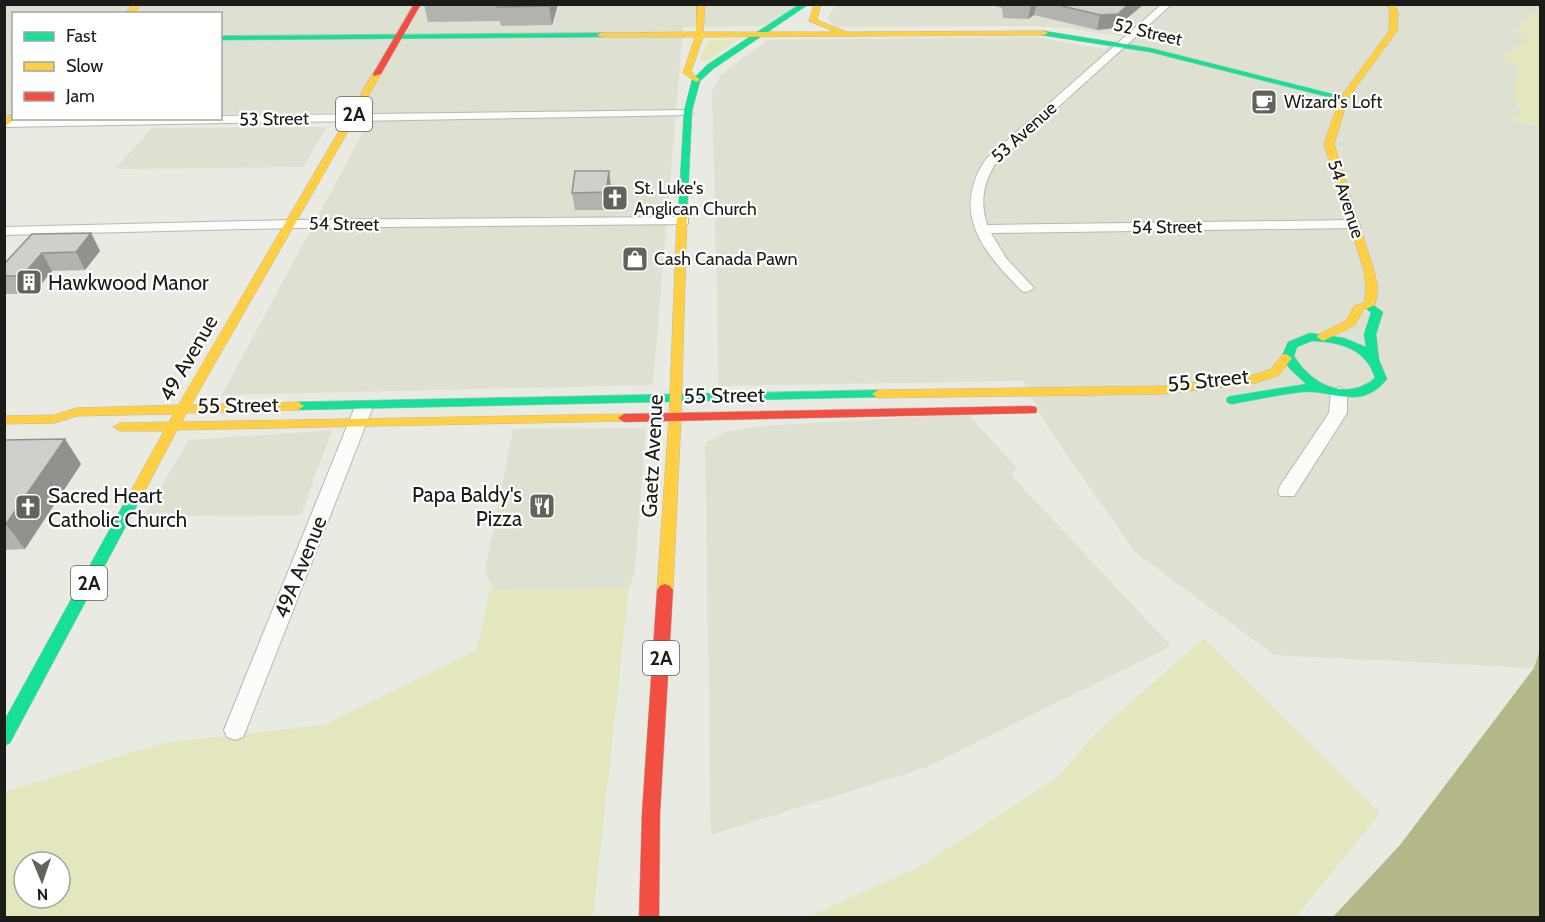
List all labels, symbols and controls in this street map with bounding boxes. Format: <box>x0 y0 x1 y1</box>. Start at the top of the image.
legend <box>12 12 222 120</box>
street label: 52 Street <box>1112 13 1184 51</box>
text: Fast <box>66 25 97 47</box>
text: Slow <box>66 55 103 77</box>
text: Jam <box>65 85 95 107</box>
cafe icon: Wizard's Loft <box>1249 87 1279 117</box>
place label: Wizard's Loft <box>1284 91 1382 113</box>
road number: 2A <box>336 97 372 131</box>
street label: 53 Avenue <box>987 97 1061 167</box>
street label: 53 Street <box>239 107 309 131</box>
street label: 54 Avenue <box>1323 157 1369 241</box>
place label: St. Luke's Anglican Church <box>634 177 757 220</box>
church icon: St. Luke's Anglican Church <box>600 183 630 213</box>
street label: 54 Street <box>309 212 379 236</box>
street label: 54 Street <box>1132 215 1202 239</box>
shop icon: Cash Canada Pawn <box>620 244 650 274</box>
place label: Cash Canada Pawn <box>654 248 798 270</box>
building icon: Hawkwood Manor <box>14 267 44 297</box>
place label: Hawkwood Manor <box>48 270 209 295</box>
street label: 49 Avenue <box>153 310 223 406</box>
street label: 55 Street <box>1166 363 1250 397</box>
street label: 55 Street <box>683 382 765 408</box>
street label: 55 Street <box>197 392 279 418</box>
street label: Gaetz Avenue <box>636 394 668 518</box>
place label: Papa Baldy's Pizza <box>412 482 522 531</box>
place label: Sacred Heart Catholic Church <box>48 483 187 532</box>
restaurant icon: Papa Baldy's Pizza <box>527 491 557 521</box>
church icon: Sacred Heart Catholic Church <box>13 492 43 522</box>
street label: 49A Avenue <box>268 512 332 622</box>
road number: 2A <box>71 566 107 600</box>
road number: 2A <box>643 641 679 675</box>
north arrow <box>12 850 72 910</box>
text: N <box>37 885 48 904</box>

